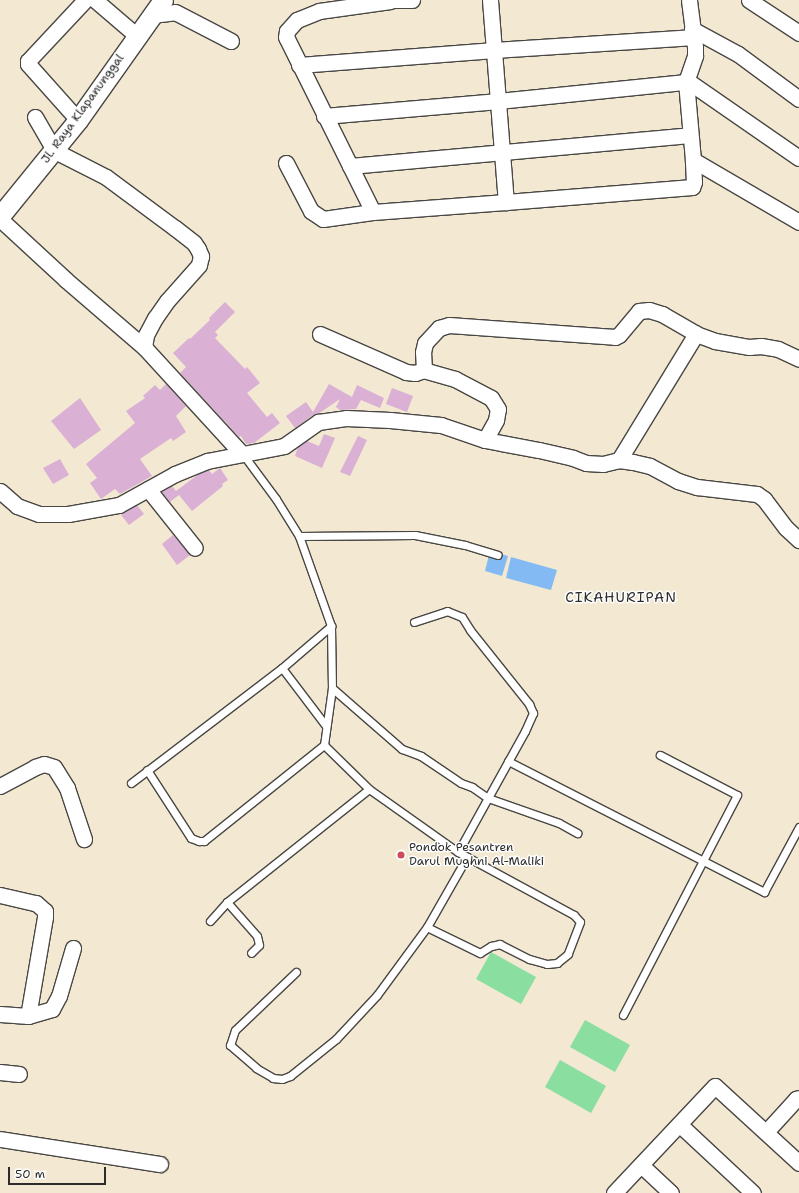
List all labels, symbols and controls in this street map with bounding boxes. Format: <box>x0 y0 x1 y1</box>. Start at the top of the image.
street label: Jl. Raya Klapanunggal <box>39 52 127 166</box>
district label: CIKAHURIPAN <box>565 589 677 605</box>
place label: Pondok Pesantren Darul Mughni Al-Maliki <box>409 841 544 869</box>
marker: Pondok Pesantren Darul Mughni Al-Maliki <box>396 850 406 860</box>
scale bar <box>10 1159 108 1185</box>
text: 50 m <box>15 1166 45 1182</box>

